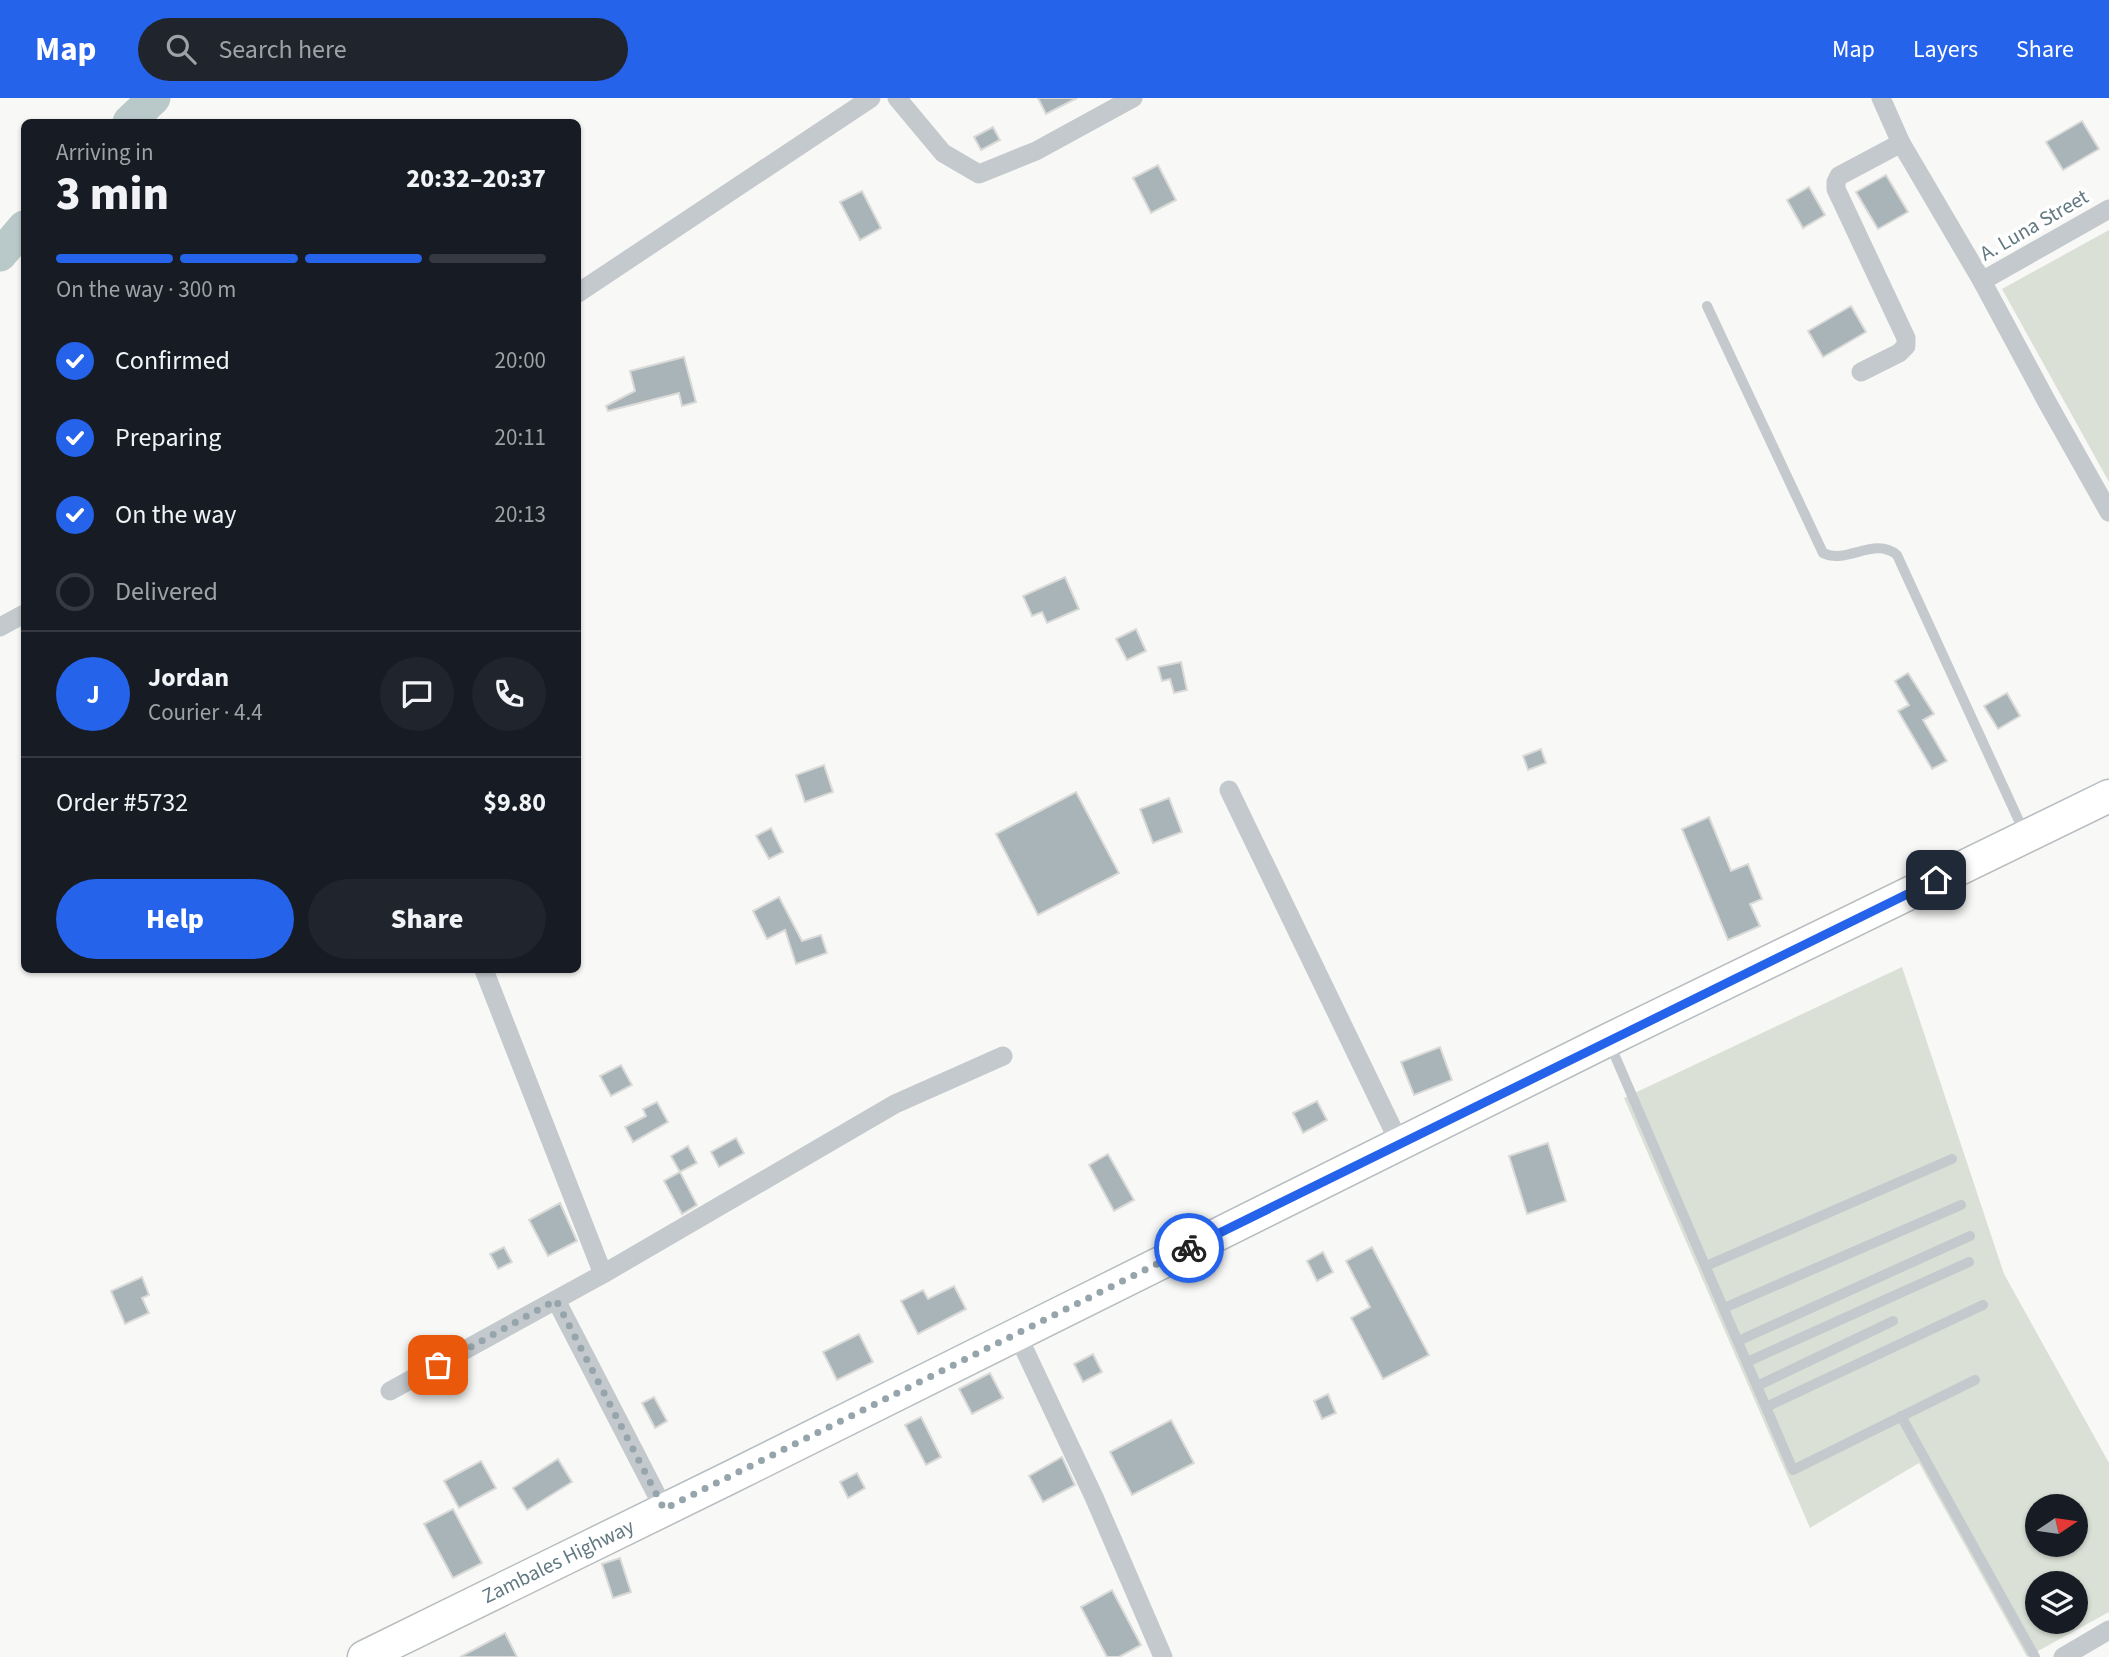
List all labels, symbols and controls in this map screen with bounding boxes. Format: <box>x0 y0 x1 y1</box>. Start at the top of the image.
search box <box>138 18 628 81</box>
text: Map <box>35 26 96 73</box>
icon: search <box>162 30 200 68</box>
text: Search here <box>218 31 347 68</box>
text: Map <box>1832 32 1875 67</box>
text: Layers <box>1913 32 1978 67</box>
text: Share <box>2016 32 2074 67</box>
text: Arriving in <box>56 136 154 169</box>
text: 20:32–20:37 <box>406 160 546 197</box>
text: 3 min <box>56 162 169 227</box>
street label: A. Luna Street <box>1974 182 2094 268</box>
text: On the way · 300 m <box>56 273 236 306</box>
icon: check <box>56 342 94 380</box>
text: Confirmed <box>115 342 230 379</box>
text: 20:00 <box>495 344 546 377</box>
icon: check <box>56 419 94 457</box>
text: Preparing <box>115 419 221 456</box>
text: 20:11 <box>495 421 546 454</box>
icon: check <box>56 496 94 534</box>
text: On the way <box>115 496 236 533</box>
text: 20:13 <box>495 498 546 531</box>
text: Delivered <box>115 573 218 610</box>
button: chat <box>380 657 454 731</box>
button: phone <box>472 657 546 731</box>
text: Jordan <box>148 659 229 696</box>
text: J <box>86 676 100 713</box>
text: Courier · 4.4 <box>148 696 263 729</box>
text: Order #5732 <box>56 784 188 821</box>
text: $9.80 <box>483 784 546 821</box>
pin <box>1906 850 1966 910</box>
icon: home <box>1917 861 1955 899</box>
button: Help <box>56 879 294 959</box>
button: Share <box>308 879 546 959</box>
courier <box>1154 1213 1224 1283</box>
icon: bike <box>1170 1229 1208 1267</box>
pin <box>408 1335 468 1395</box>
icon: bag <box>419 1346 457 1384</box>
north arrow <box>2025 1494 2088 1558</box>
map controls <box>2025 1494 2088 1634</box>
street label: Zambales Highway <box>477 1511 639 1611</box>
button: layers <box>2025 1571 2088 1634</box>

